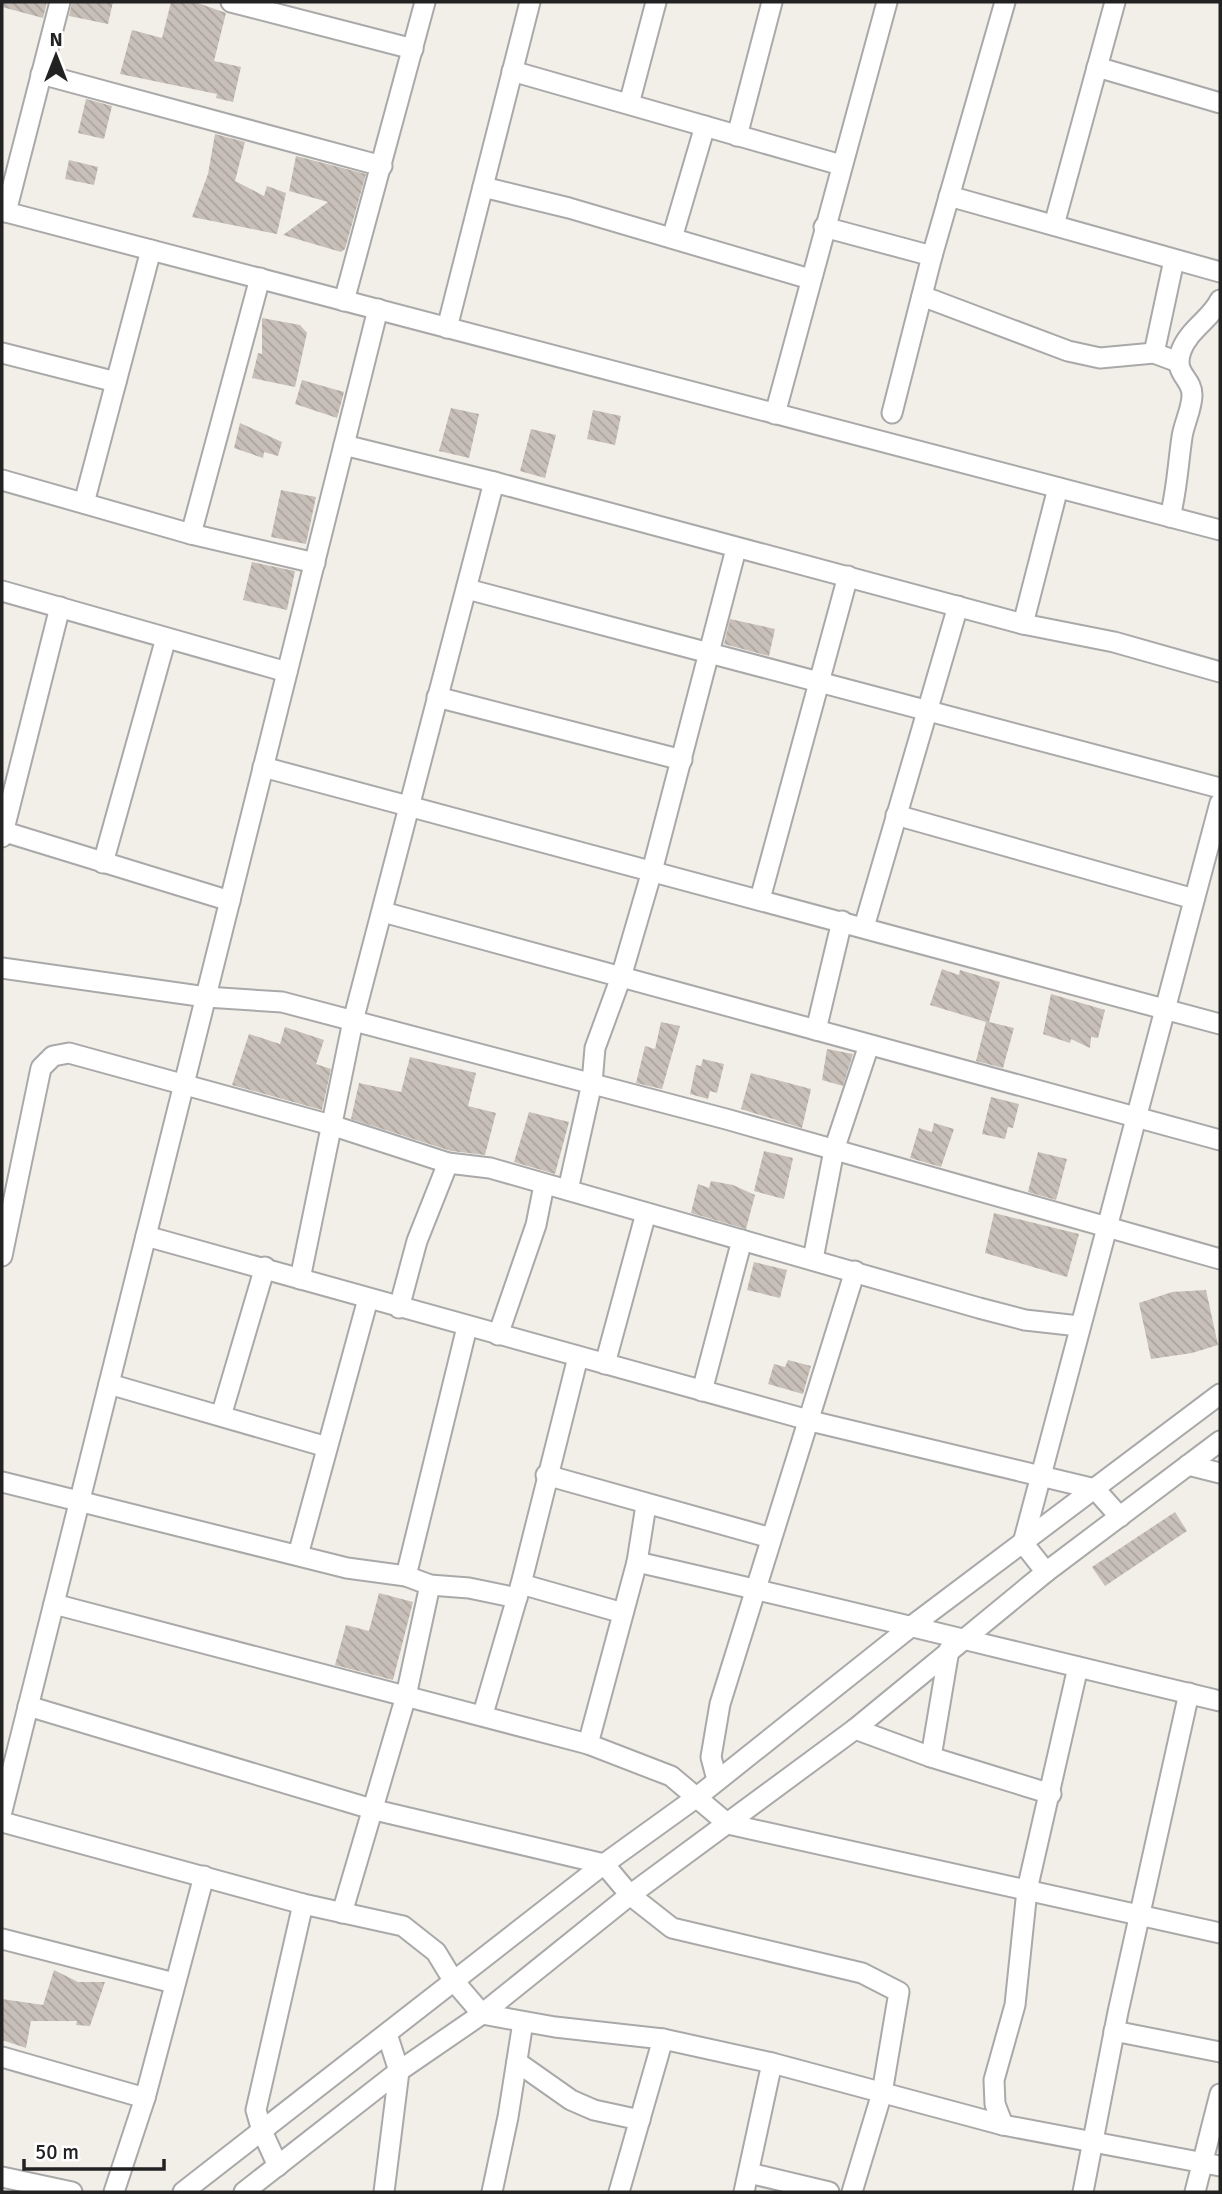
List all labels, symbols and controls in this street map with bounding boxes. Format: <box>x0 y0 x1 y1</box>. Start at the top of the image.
north arrow <box>21 21 91 91</box>
text: N <box>49 28 63 52</box>
scale bar <box>24 2128 164 2172</box>
text: 50 m <box>35 2139 79 2165</box>

